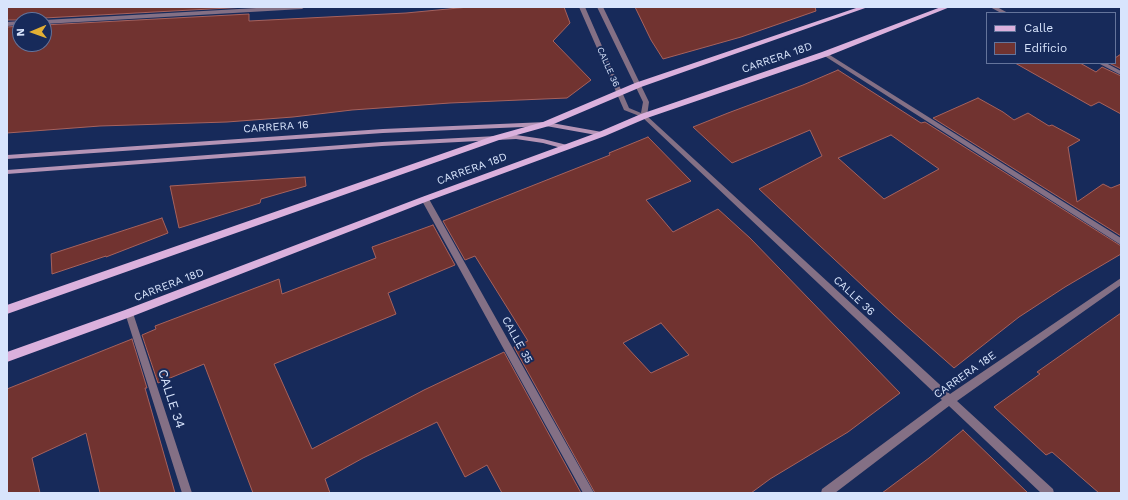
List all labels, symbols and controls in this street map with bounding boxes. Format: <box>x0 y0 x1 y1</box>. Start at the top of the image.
north arrow <box>12 12 52 52</box>
legend <box>986 12 1116 64</box>
text: Calle <box>1024 21 1053 35</box>
text: N <box>14 28 27 37</box>
street label: CARRERA 18D <box>740 40 814 76</box>
text: Edificio <box>1024 41 1067 55</box>
street label: CALLE 36 <box>594 45 622 89</box>
street label: CARRERA 16 <box>243 118 309 136</box>
street label: CARRERA 18D <box>435 150 509 188</box>
street label: CARRERA 18D <box>132 266 206 304</box>
street label: CALLE 36 <box>831 273 877 319</box>
street label: CALLE 35 <box>499 314 535 366</box>
street label: CARRERA 18E <box>931 349 999 401</box>
street label: CALLE 34 <box>154 367 188 431</box>

